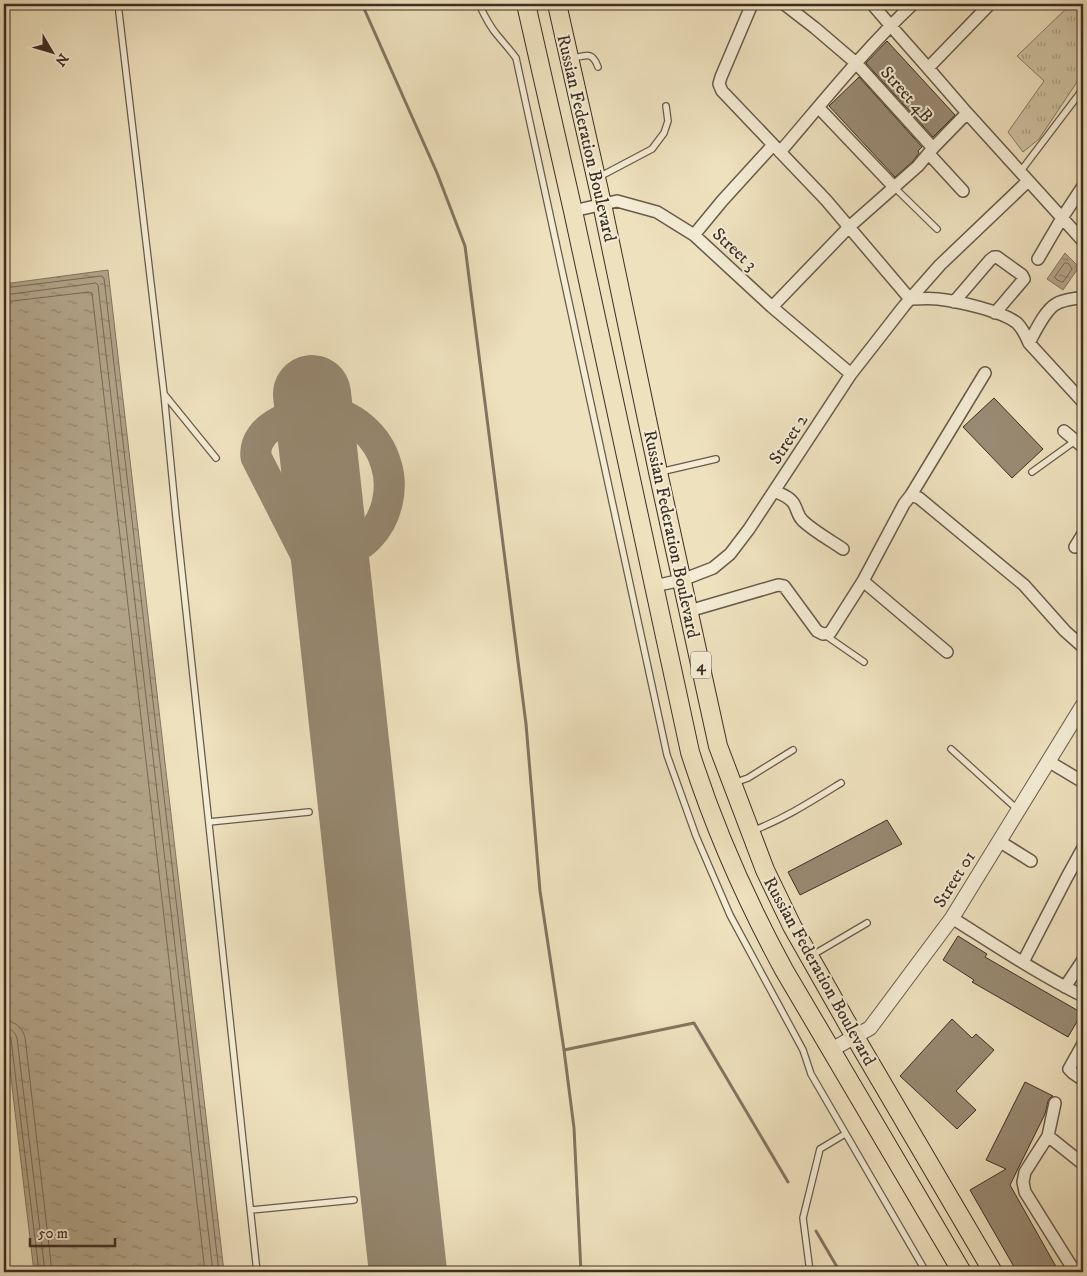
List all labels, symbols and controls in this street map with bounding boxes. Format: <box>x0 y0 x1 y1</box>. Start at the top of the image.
north arrow <box>28 28 78 78</box>
street label: Russian Federation Boulevard <box>551 32 621 244</box>
text: N <box>51 49 72 70</box>
street label: Street 4B <box>875 62 937 127</box>
street label: Street 3 <box>707 224 761 276</box>
street label: Street 2 <box>765 410 813 469</box>
street label: Russian Federation Boulevard <box>638 428 704 640</box>
road number: 4 <box>691 652 711 678</box>
street label: Street 01 <box>929 847 981 912</box>
street label: Russian Federation Boulevard <box>758 873 880 1070</box>
scale bar <box>30 1216 115 1248</box>
text: 50 m <box>38 1224 68 1243</box>

